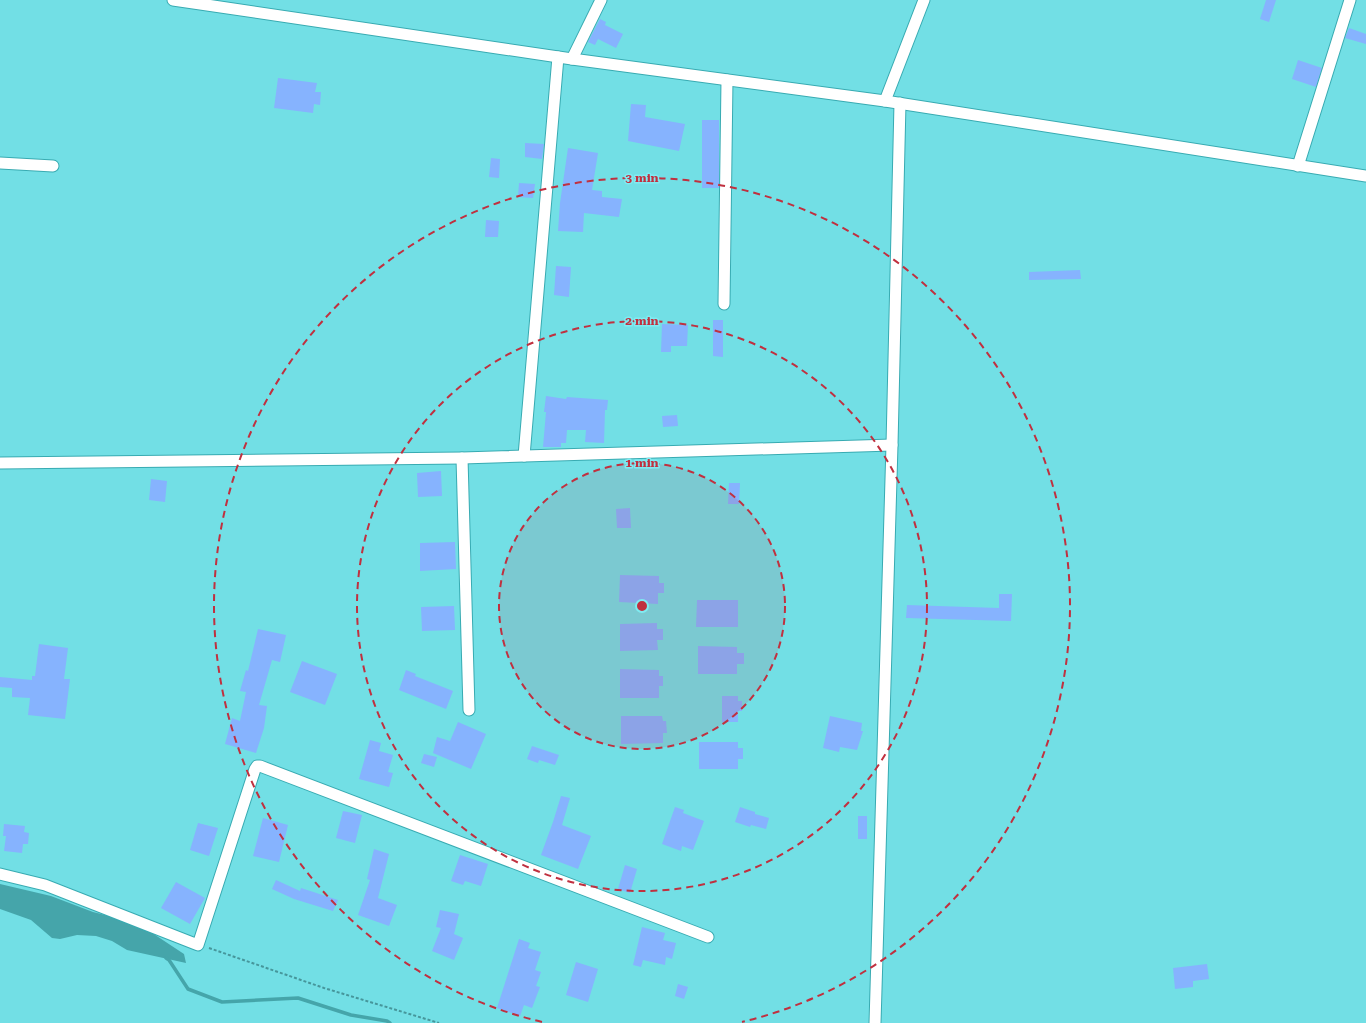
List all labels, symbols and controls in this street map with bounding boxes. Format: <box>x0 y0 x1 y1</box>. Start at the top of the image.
text: 3 min <box>625 171 659 185</box>
text: 2 min <box>625 314 659 328</box>
text: 1 min <box>625 456 659 470</box>
centre of rings <box>635 599 649 613</box>

